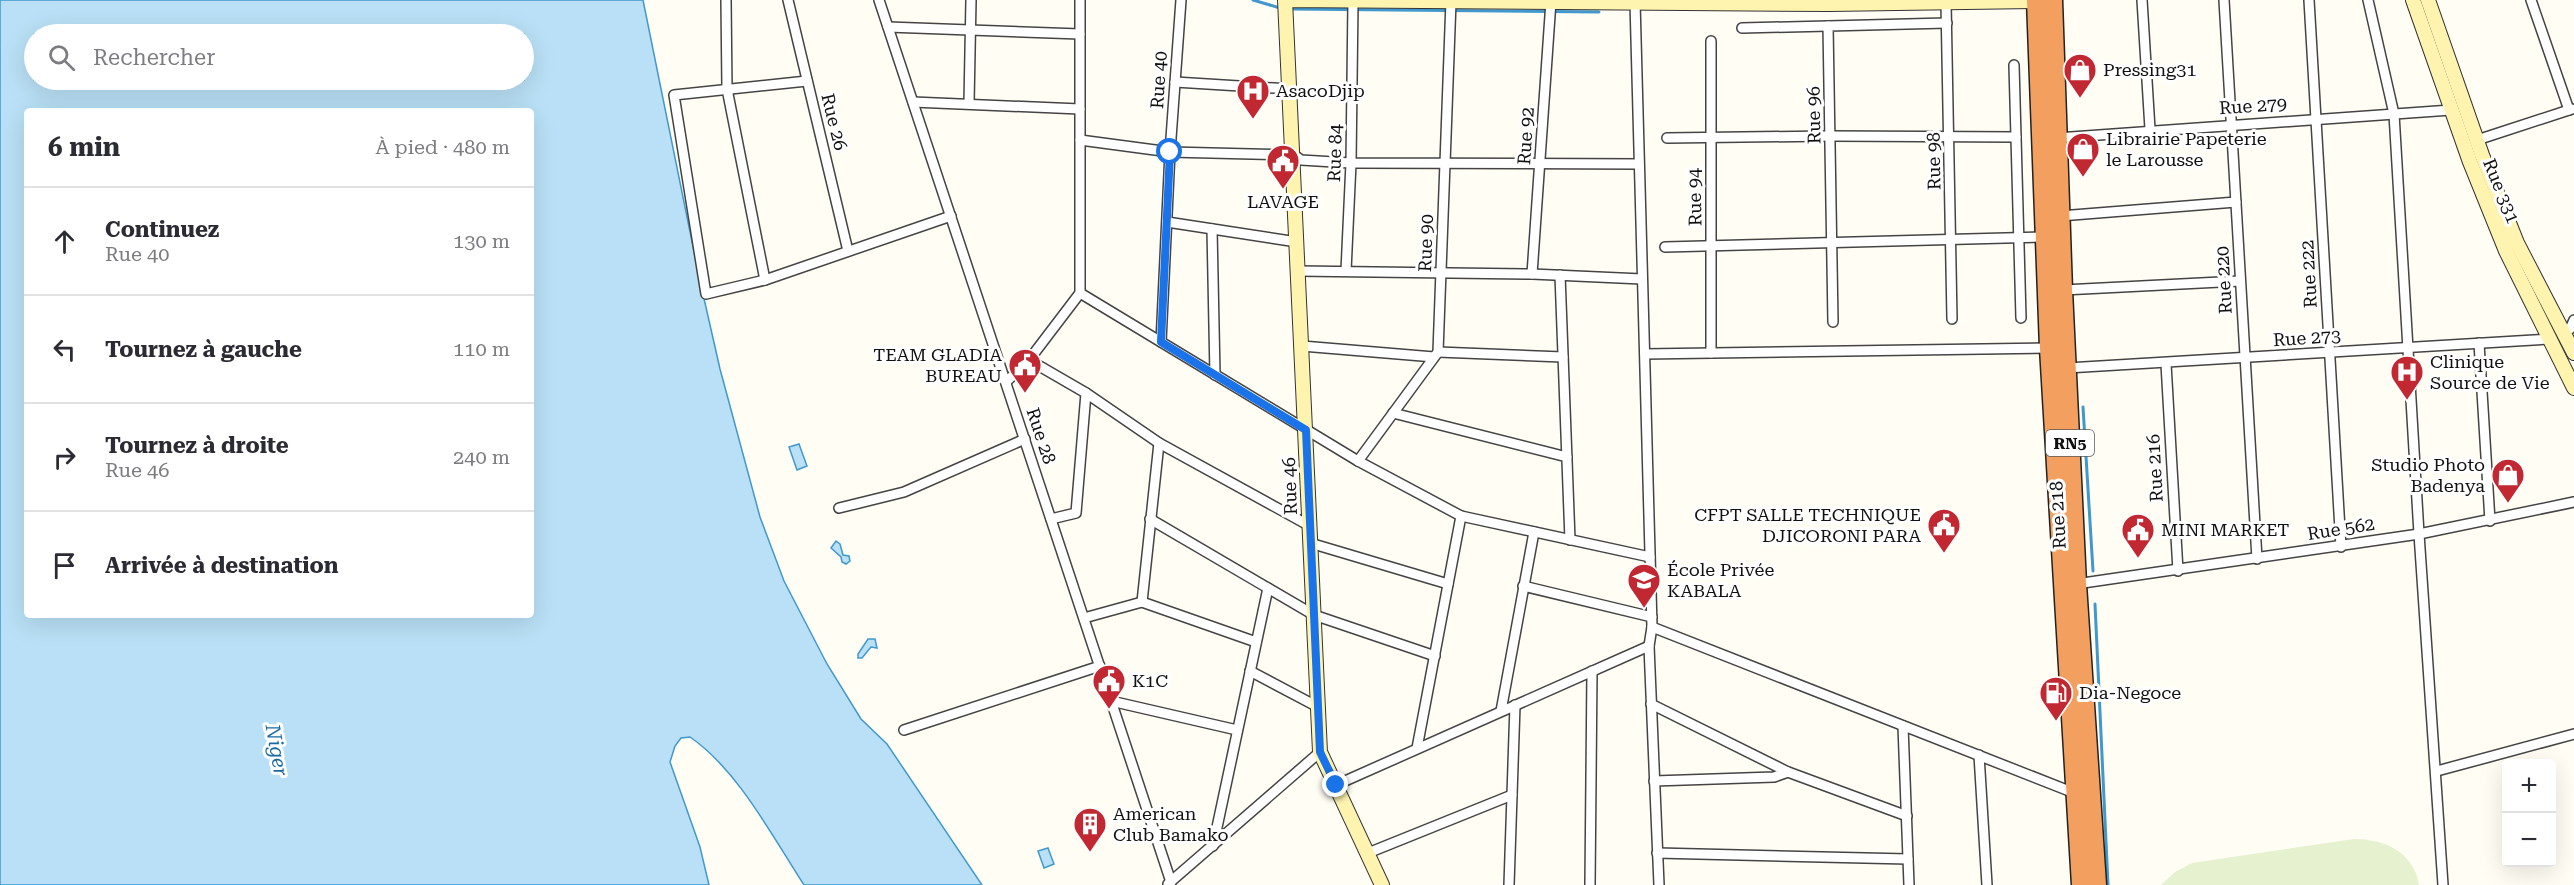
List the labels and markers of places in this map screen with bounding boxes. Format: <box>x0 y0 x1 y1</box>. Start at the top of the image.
shop icon: Pressing31 <box>2062 52 2098 99</box>
place label: Pressing31 <box>2103 59 2196 80</box>
hospital icon: AsacoDjip <box>1235 73 1271 120</box>
place label: AsacoDjip <box>1276 80 1365 101</box>
place label: Librairie Papeterie le Larousse <box>2106 128 2267 170</box>
shop icon: Librairie Papeterie le Larousse <box>2065 131 2101 178</box>
public building icon: LAVAGE <box>1265 143 1301 190</box>
place label: LAVAGE <box>1247 191 1319 212</box>
place label: TEAM GLADIA BUREAU <box>873 344 1002 386</box>
public building icon: TEAM GLADIA BUREAU <box>1007 347 1043 394</box>
place label: Clinique Source de Vie <box>2430 351 2550 393</box>
hospital icon: Clinique Source de Vie <box>2389 354 2425 401</box>
place label: Studio Photo Badenya <box>2371 454 2485 496</box>
shop icon: Studio Photo Badenya <box>2490 457 2526 504</box>
place label: CFPT SALLE TECHNIQUE DJICORONI PARA <box>1694 504 1921 546</box>
public building icon: CFPT SALLE TECHNIQUE DJICORONI PARA <box>1926 507 1962 554</box>
public building icon: MINI MARKET <box>2120 512 2156 559</box>
place label: MINI MARKET <box>2161 519 2289 540</box>
place label: École Privée KABALA <box>1667 559 1775 601</box>
school or university icon: École Privée KABALA <box>1626 562 1662 609</box>
public building icon: K1C <box>1091 663 1127 710</box>
place label: K1C <box>1132 670 1168 691</box>
fuel station icon: Dia-Negoce <box>2038 675 2074 722</box>
place label: Dia-Negoce <box>2079 682 2181 703</box>
place label: American Club Bamako <box>1113 803 1229 845</box>
building icon: American Club Bamako <box>1072 806 1108 853</box>

